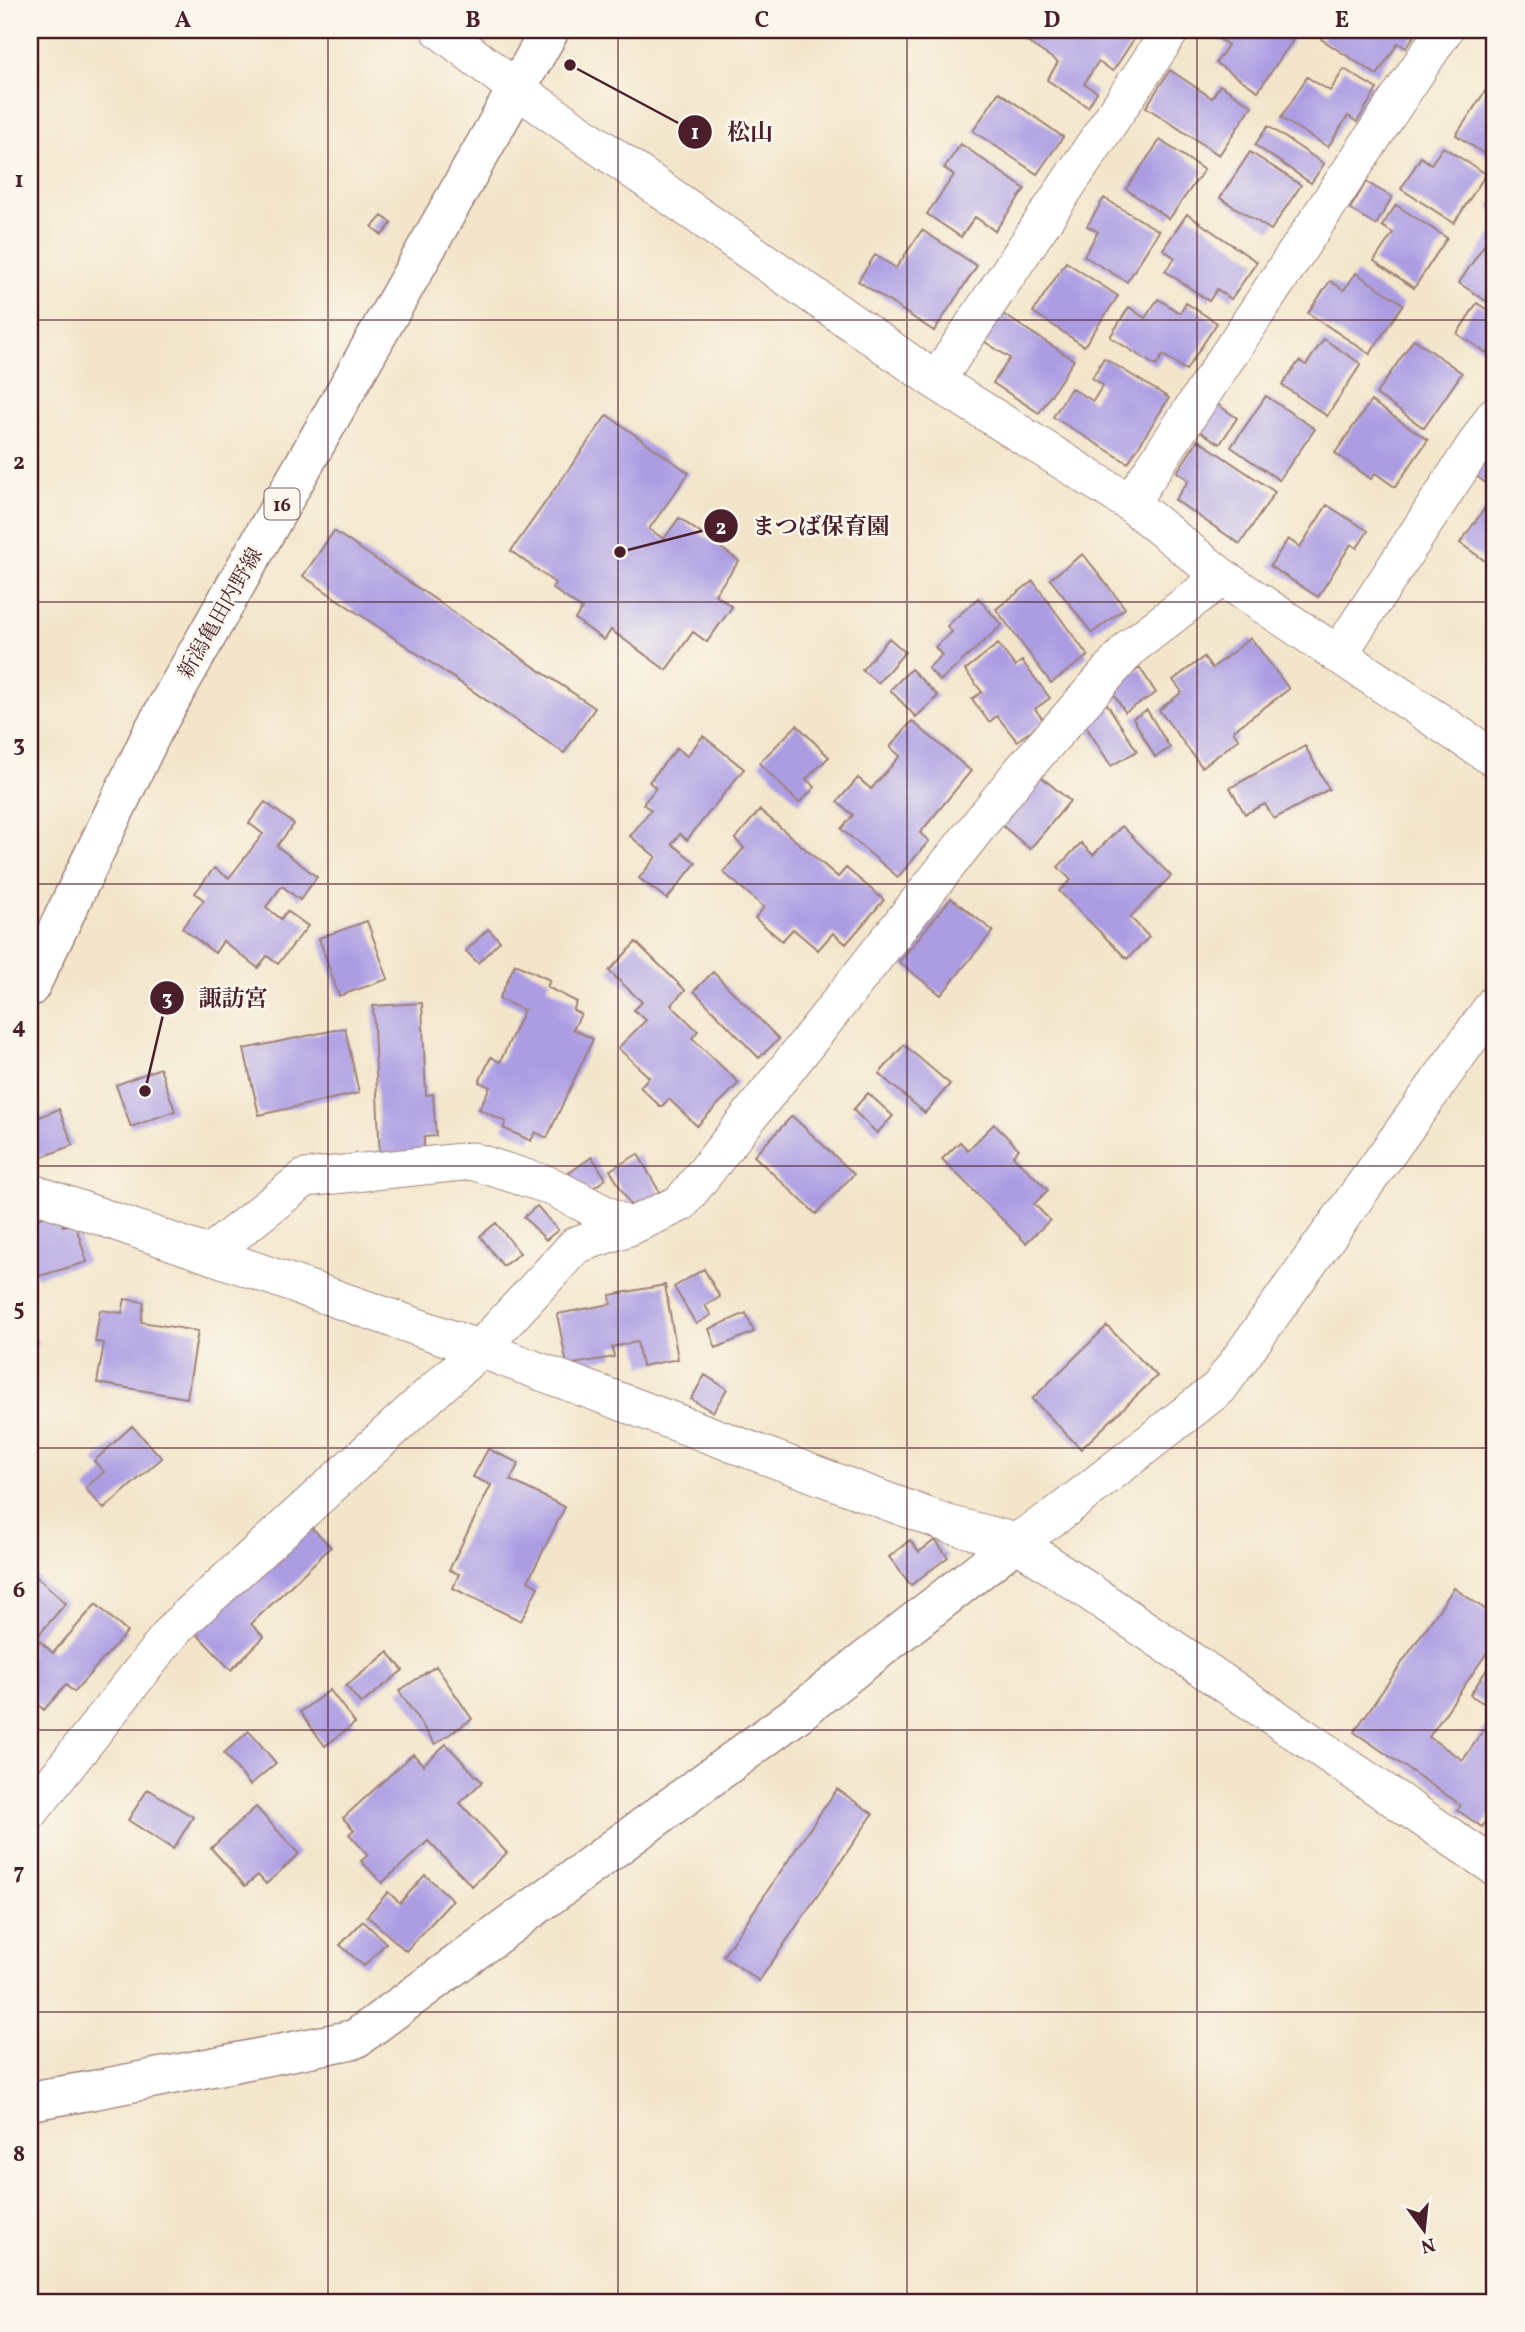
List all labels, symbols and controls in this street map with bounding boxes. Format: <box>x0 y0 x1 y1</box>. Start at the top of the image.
text: A <box>175 5 191 37</box>
text: B <box>465 5 481 37</box>
text: C <box>755 5 769 37</box>
text: D <box>1044 5 1061 37</box>
text: E <box>1335 5 1349 37</box>
callout: 松山 <box>678 110 787 154</box>
text: 松山 <box>727 118 773 150</box>
text: 1 <box>691 119 699 148</box>
text: 1 <box>14 165 24 197</box>
text: 2 <box>13 447 25 479</box>
road number: 16 <box>264 489 300 520</box>
callout: まつば保育園 <box>703 504 904 548</box>
text: まつば保育園 <box>752 512 890 544</box>
text: 2 <box>716 514 726 543</box>
street label: 新潟亀田内野線 <box>172 543 271 685</box>
text: 3 <box>13 729 25 761</box>
callout: 諏訪宮 <box>150 976 282 1020</box>
text: 諏訪宮 <box>199 984 268 1016</box>
text: 3 <box>162 985 172 1014</box>
text: 4 <box>12 1011 26 1043</box>
text: 5 <box>13 1293 25 1325</box>
text: 6 <box>13 1575 25 1607</box>
text: 7 <box>14 1857 25 1889</box>
text: 8 <box>13 2139 25 2171</box>
north arrow <box>1388 2196 1458 2266</box>
text: N <box>1418 2230 1438 2259</box>

